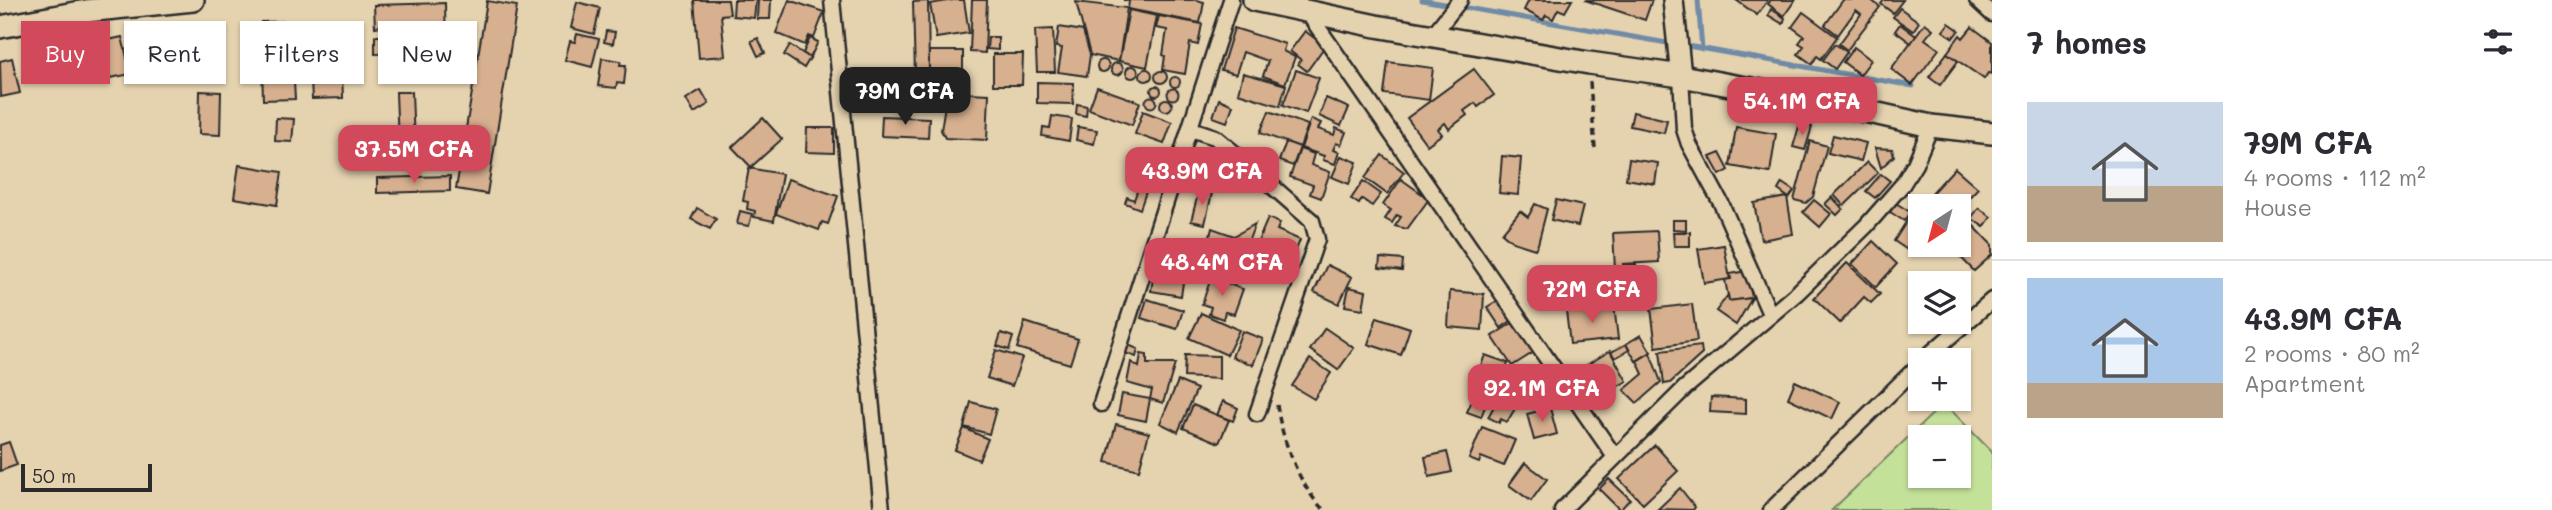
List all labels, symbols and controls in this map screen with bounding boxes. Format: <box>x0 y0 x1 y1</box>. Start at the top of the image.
chip: Buy <box>21 21 110 84</box>
chip: Rent <box>124 21 226 84</box>
chip: Filters <box>240 21 364 84</box>
chip: New <box>378 21 477 84</box>
text: 7 homes <box>2027 22 2147 62</box>
icon: filters <box>2479 23 2517 61</box>
pin: 79M CFA <box>840 68 970 127</box>
text: 79M CFA <box>855 75 955 105</box>
pin: 54.1M CFA <box>1722 78 1882 137</box>
text: 54.1M CFA <box>1743 85 1861 115</box>
text: 79M CFA <box>2244 122 2373 162</box>
pin: 37.5M CFA <box>334 125 494 185</box>
icon: home <box>2083 130 2167 214</box>
text: 37.5M CFA <box>354 133 474 163</box>
pin: 43.9M CFA <box>1122 148 1282 207</box>
text: 43.9M CFA <box>1141 155 1263 185</box>
text: 4 rooms · 112 m² <box>2244 162 2426 192</box>
text: House <box>2244 192 2312 222</box>
north arrow <box>1908 194 1970 257</box>
map controls <box>1908 194 1971 488</box>
pin: 48.4M CFA <box>1142 238 1302 298</box>
text: 48.4M CFA <box>1161 246 1283 276</box>
pin: 72M CFA <box>1527 266 1657 325</box>
button: layers <box>1908 271 1971 334</box>
text: 72M CFA <box>1543 273 1641 303</box>
text: 43.9M CFA <box>2244 298 2403 338</box>
icon: home <box>2083 306 2167 390</box>
text: 2 rooms · 80 m² <box>2244 338 2420 368</box>
button: + <box>1908 348 1971 411</box>
pin: 92.1M CFA <box>1462 364 1622 424</box>
text: Apartment <box>2244 368 2366 398</box>
text: 92.1M CFA <box>1484 372 1600 402</box>
button: − <box>1908 425 1971 488</box>
scale bar <box>21 461 152 493</box>
text: 50 m <box>32 463 76 488</box>

